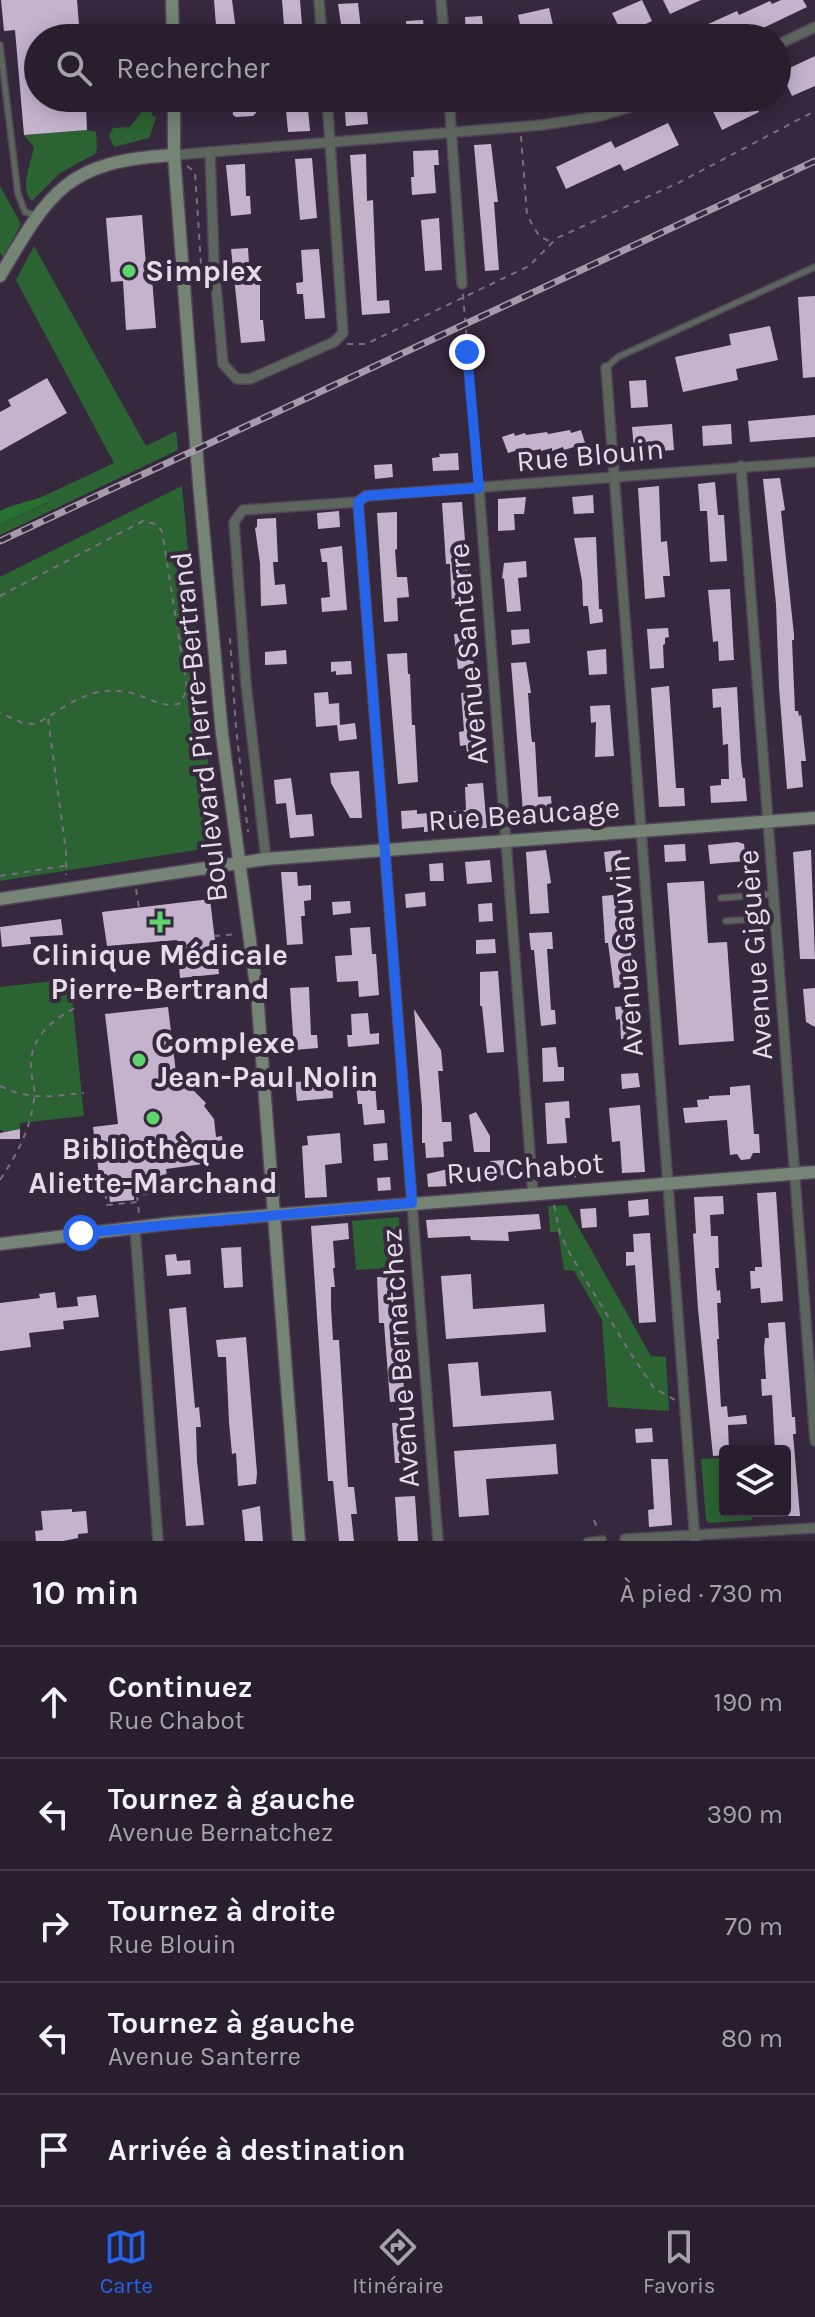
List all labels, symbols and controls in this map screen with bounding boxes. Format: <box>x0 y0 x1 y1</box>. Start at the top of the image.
search box <box>24 24 791 112</box>
icon: search <box>52 46 96 90</box>
text: Rechercher <box>116 50 269 86</box>
place label: Simplex <box>145 253 263 289</box>
marker: Simplex <box>120 262 138 280</box>
route end <box>449 334 485 370</box>
street label: Rue Blouin <box>515 431 665 479</box>
street label: Avenue Santerre <box>440 542 496 766</box>
street label: Boulevard Pierre-Bertrand <box>163 550 235 904</box>
street label: Rue Beaucage <box>427 789 621 839</box>
street label: Avenue Giguère <box>730 849 780 1061</box>
street label: Avenue Gauvin <box>601 854 651 1058</box>
marker: Clinique Médicale Pierre-Bertrand <box>149 911 171 933</box>
place label: Clinique Médicale Pierre-Bertrand <box>32 937 288 1007</box>
place label: Complexe Jean-Paul Nolin <box>155 1025 378 1095</box>
marker: Complexe Jean-Paul Nolin <box>130 1051 148 1069</box>
marker: Bibliothèque Aliette-Marchand <box>144 1109 162 1127</box>
place label: Bibliothèque Aliette-Marchand <box>28 1131 278 1201</box>
street label: Rue Chabot <box>445 1145 605 1191</box>
route start <box>63 1215 99 1251</box>
street label: Avenue Bernatchez <box>373 1227 427 1489</box>
map controls <box>719 1445 791 1517</box>
button: layers <box>719 1445 791 1517</box>
text: 10 min <box>32 1573 139 1613</box>
text: À pied · 730 m <box>620 1578 783 1609</box>
text: Continuez <box>108 1669 253 1705</box>
icon: ahead <box>32 1680 76 1724</box>
text: 190 m <box>713 1687 783 1718</box>
text: Rue Chabot <box>108 1705 245 1736</box>
text: Tournez à gauche <box>108 1781 355 1817</box>
icon: left <box>32 1792 76 1836</box>
text: 390 m <box>707 1799 783 1830</box>
text: Avenue Bernatchez <box>108 1817 333 1848</box>
text: Tournez à droite <box>108 1893 336 1929</box>
icon: right <box>32 1904 76 1948</box>
text: 70 m <box>725 1911 783 1942</box>
text: Rue Blouin <box>108 1929 236 1960</box>
text: Tournez à gauche <box>108 2005 355 2041</box>
icon: left <box>32 2016 76 2060</box>
text: 80 m <box>721 2023 783 2054</box>
text: Avenue Santerre <box>108 2041 301 2072</box>
icon: arrive <box>32 2128 76 2172</box>
text: Arrivée à destination <box>108 2132 406 2168</box>
tab: Carte <box>100 2225 153 2299</box>
tab: Itinéraire <box>352 2225 444 2299</box>
tab: Favoris <box>643 2225 715 2299</box>

